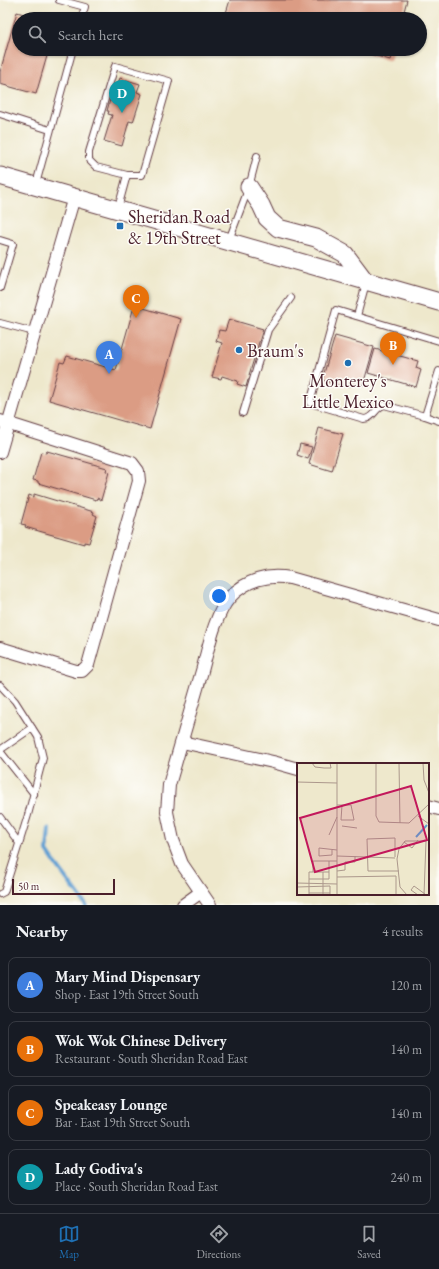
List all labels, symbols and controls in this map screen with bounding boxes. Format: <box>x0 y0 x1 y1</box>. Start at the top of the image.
search box <box>12 12 427 56</box>
icon: search <box>26 23 48 45</box>
text: Search here <box>58 25 123 44</box>
pin: D <box>109 80 135 113</box>
place label: Sheridan Road & 19th Street <box>128 205 231 249</box>
marker: Sheridan Road & 19th Street <box>115 221 125 231</box>
pin: C <box>123 285 149 318</box>
pin: B <box>380 332 406 365</box>
place label: Braum's <box>247 339 304 362</box>
pin: A <box>96 341 122 374</box>
marker: Braum's <box>234 345 244 355</box>
marker: Monterey's Little Mexico <box>343 358 353 368</box>
place label: Monterey's Little Mexico <box>302 369 394 413</box>
your location <box>209 586 229 606</box>
inset map <box>297 763 429 895</box>
scale bar <box>12 877 115 896</box>
text: 50 m <box>18 879 39 893</box>
text: Nearby <box>16 920 68 942</box>
text: 4 results <box>382 923 423 940</box>
text: Mary Mind Dispensary <box>55 967 200 986</box>
text: A <box>25 977 35 994</box>
text: 120 m <box>391 977 422 994</box>
text: Shop · East 19th Street South <box>55 986 199 1003</box>
text: Wok Wok Chinese Delivery <box>55 1031 227 1050</box>
text: B <box>26 1041 34 1058</box>
text: 140 m <box>391 1041 422 1058</box>
text: Restaurant · South Sheridan Road East <box>55 1050 248 1067</box>
text: Speakeasy Lounge <box>55 1095 167 1114</box>
text: C <box>25 1105 35 1122</box>
text: 140 m <box>391 1105 422 1122</box>
text: Bar · East 19th Street South <box>55 1114 190 1131</box>
text: Lady Godiva's <box>55 1159 143 1178</box>
text: D <box>25 1169 35 1186</box>
text: 240 m <box>391 1169 422 1186</box>
text: Place · South Sheridan Road East <box>55 1178 218 1195</box>
tab: Map <box>58 1223 80 1261</box>
tab: Directions <box>197 1223 241 1261</box>
tab: Saved <box>357 1223 381 1261</box>

